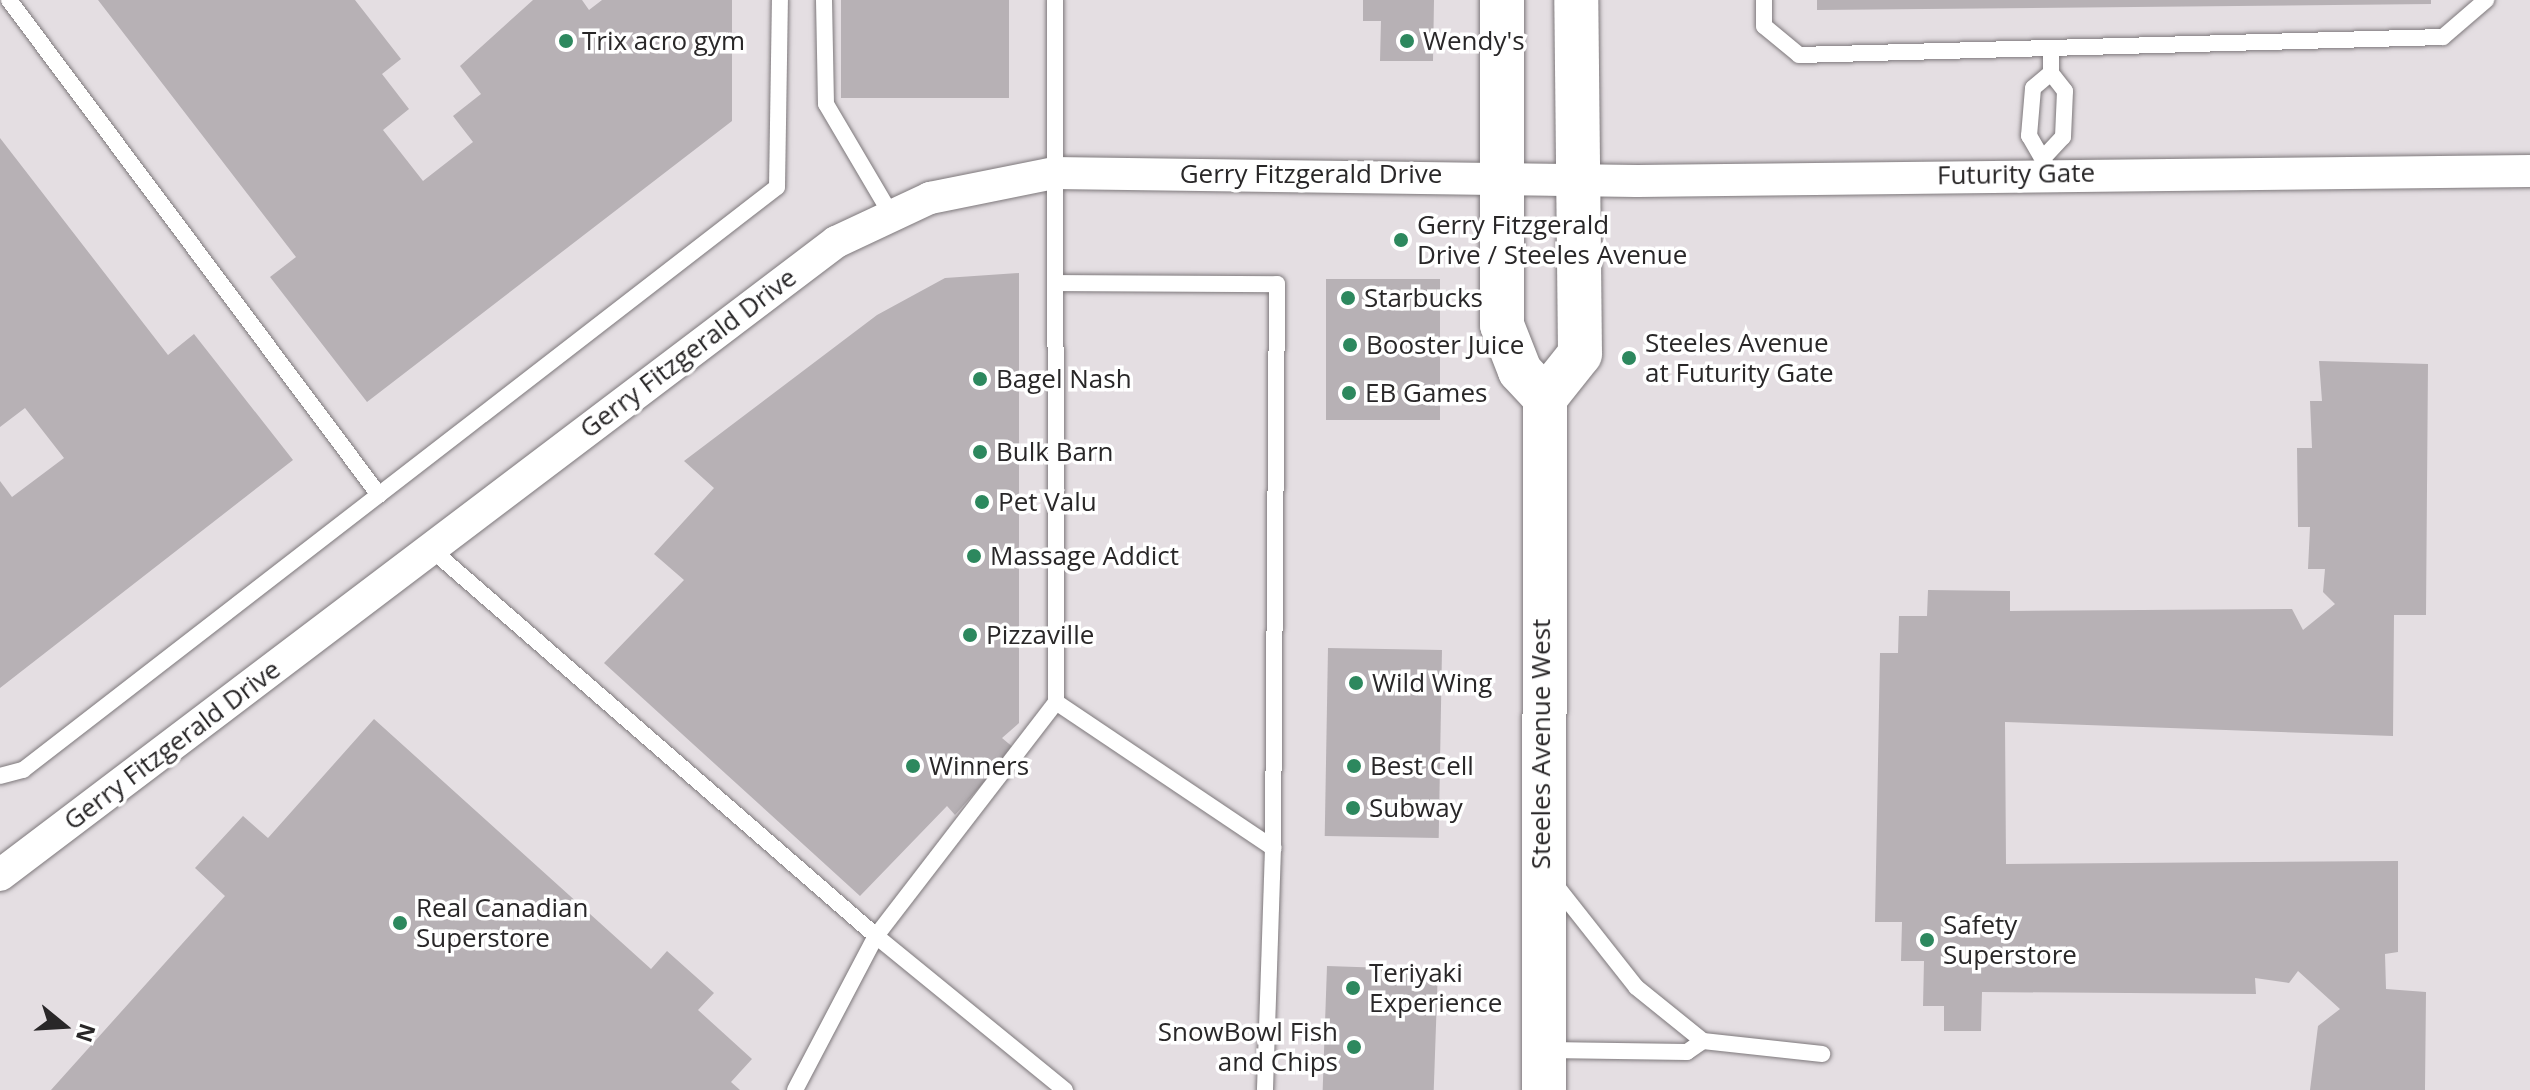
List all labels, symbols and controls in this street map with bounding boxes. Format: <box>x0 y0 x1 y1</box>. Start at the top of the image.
place label: Trix acro gym <box>582 25 745 57</box>
place label: Wendy's <box>1423 25 1525 57</box>
marker: Trix acro gym <box>557 32 575 50</box>
marker: Wendy's <box>1398 32 1416 50</box>
street label: Futurity Gate <box>1937 157 2095 191</box>
street label: Gerry Fitzgerald Drive <box>1180 158 1442 190</box>
place label: Gerry Fitzgerald Drive / Steeles Avenue <box>1417 209 1687 270</box>
marker: Gerry Fitzgerald Drive / Steeles Avenue <box>1392 231 1410 249</box>
street label: Gerry Fitzgerald Drive <box>574 262 802 444</box>
place label: Starbucks <box>1364 282 1483 314</box>
marker: Starbucks <box>1339 289 1357 307</box>
place label: Steeles Avenue at Futurity Gate <box>1645 327 1834 388</box>
place label: Booster Juice <box>1366 329 1524 361</box>
marker: Booster Juice <box>1341 336 1359 354</box>
marker: Steeles Avenue at Futurity Gate <box>1620 349 1638 367</box>
place label: Bagel Nash <box>996 363 1132 395</box>
marker: Bagel Nash <box>971 370 989 388</box>
place label: EB Games <box>1365 377 1487 409</box>
marker: EB Games <box>1340 384 1358 402</box>
place label: Bulk Barn <box>996 436 1114 468</box>
marker: Bulk Barn <box>971 443 989 461</box>
place label: Pet Valu <box>998 486 1097 518</box>
marker: Pet Valu <box>973 493 991 511</box>
place label: Massage Addict <box>990 540 1179 572</box>
marker: Massage Addict <box>965 547 983 565</box>
place label: Pizzaville <box>986 619 1094 651</box>
street label: Steeles Avenue West <box>1525 619 1557 869</box>
marker: Pizzaville <box>961 626 979 644</box>
street label: Gerry Fitzgerald Drive <box>58 654 286 836</box>
place label: Wild Wing <box>1372 667 1492 699</box>
marker: Wild Wing <box>1347 674 1365 692</box>
place label: Winners <box>929 750 1029 782</box>
place label: Best Cell <box>1370 750 1474 782</box>
marker: Winners <box>904 757 922 775</box>
marker: Best Cell <box>1345 757 1363 775</box>
place label: Subway <box>1369 792 1463 824</box>
marker: Subway <box>1344 799 1362 817</box>
place label: Real Canadian Superstore <box>416 892 588 954</box>
place label: Safety Superstore <box>1943 909 2077 970</box>
marker: Real Canadian Superstore <box>391 914 409 932</box>
marker: Safety Superstore <box>1918 931 1936 949</box>
place label: Teriyaki Experience <box>1369 957 1502 1018</box>
marker: Teriyaki Experience <box>1344 979 1362 997</box>
north arrow <box>24 986 104 1066</box>
place label: SnowBowl Fish and Chips <box>1158 1016 1338 1078</box>
text: N <box>70 1020 104 1047</box>
marker: SnowBowl Fish and Chips <box>1345 1038 1363 1056</box>

